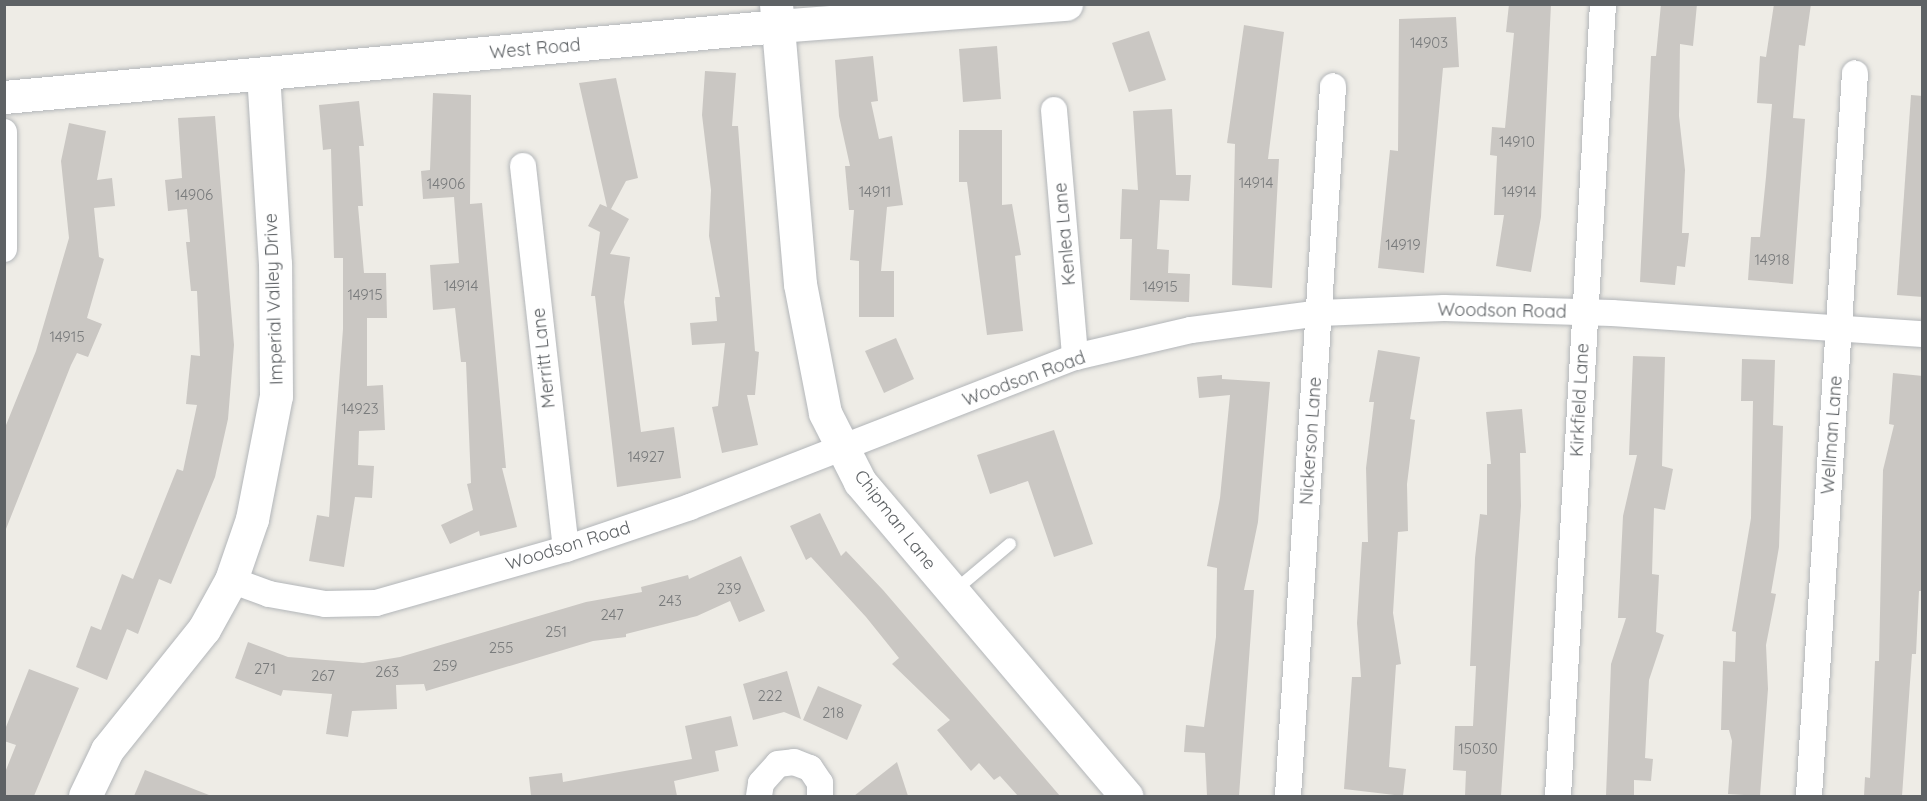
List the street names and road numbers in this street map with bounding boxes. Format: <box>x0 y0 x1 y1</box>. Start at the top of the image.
street label: West Road <box>489 34 581 64</box>
street label: Kenlea Lane <box>1050 182 1080 286</box>
street label: Imperial Valley Drive <box>260 213 288 385</box>
street label: Woodson Road <box>1437 299 1567 323</box>
street label: Merritt Lane <box>528 307 560 409</box>
street label: Kirkfield Lane <box>1566 343 1594 457</box>
street label: Woodson Road <box>960 347 1088 411</box>
street label: Wellman Lane <box>1817 375 1847 495</box>
street label: Nickerson Lane <box>1296 376 1326 506</box>
street label: Chipman Lane <box>849 466 941 574</box>
street label: Woodson Road <box>503 517 633 575</box>

